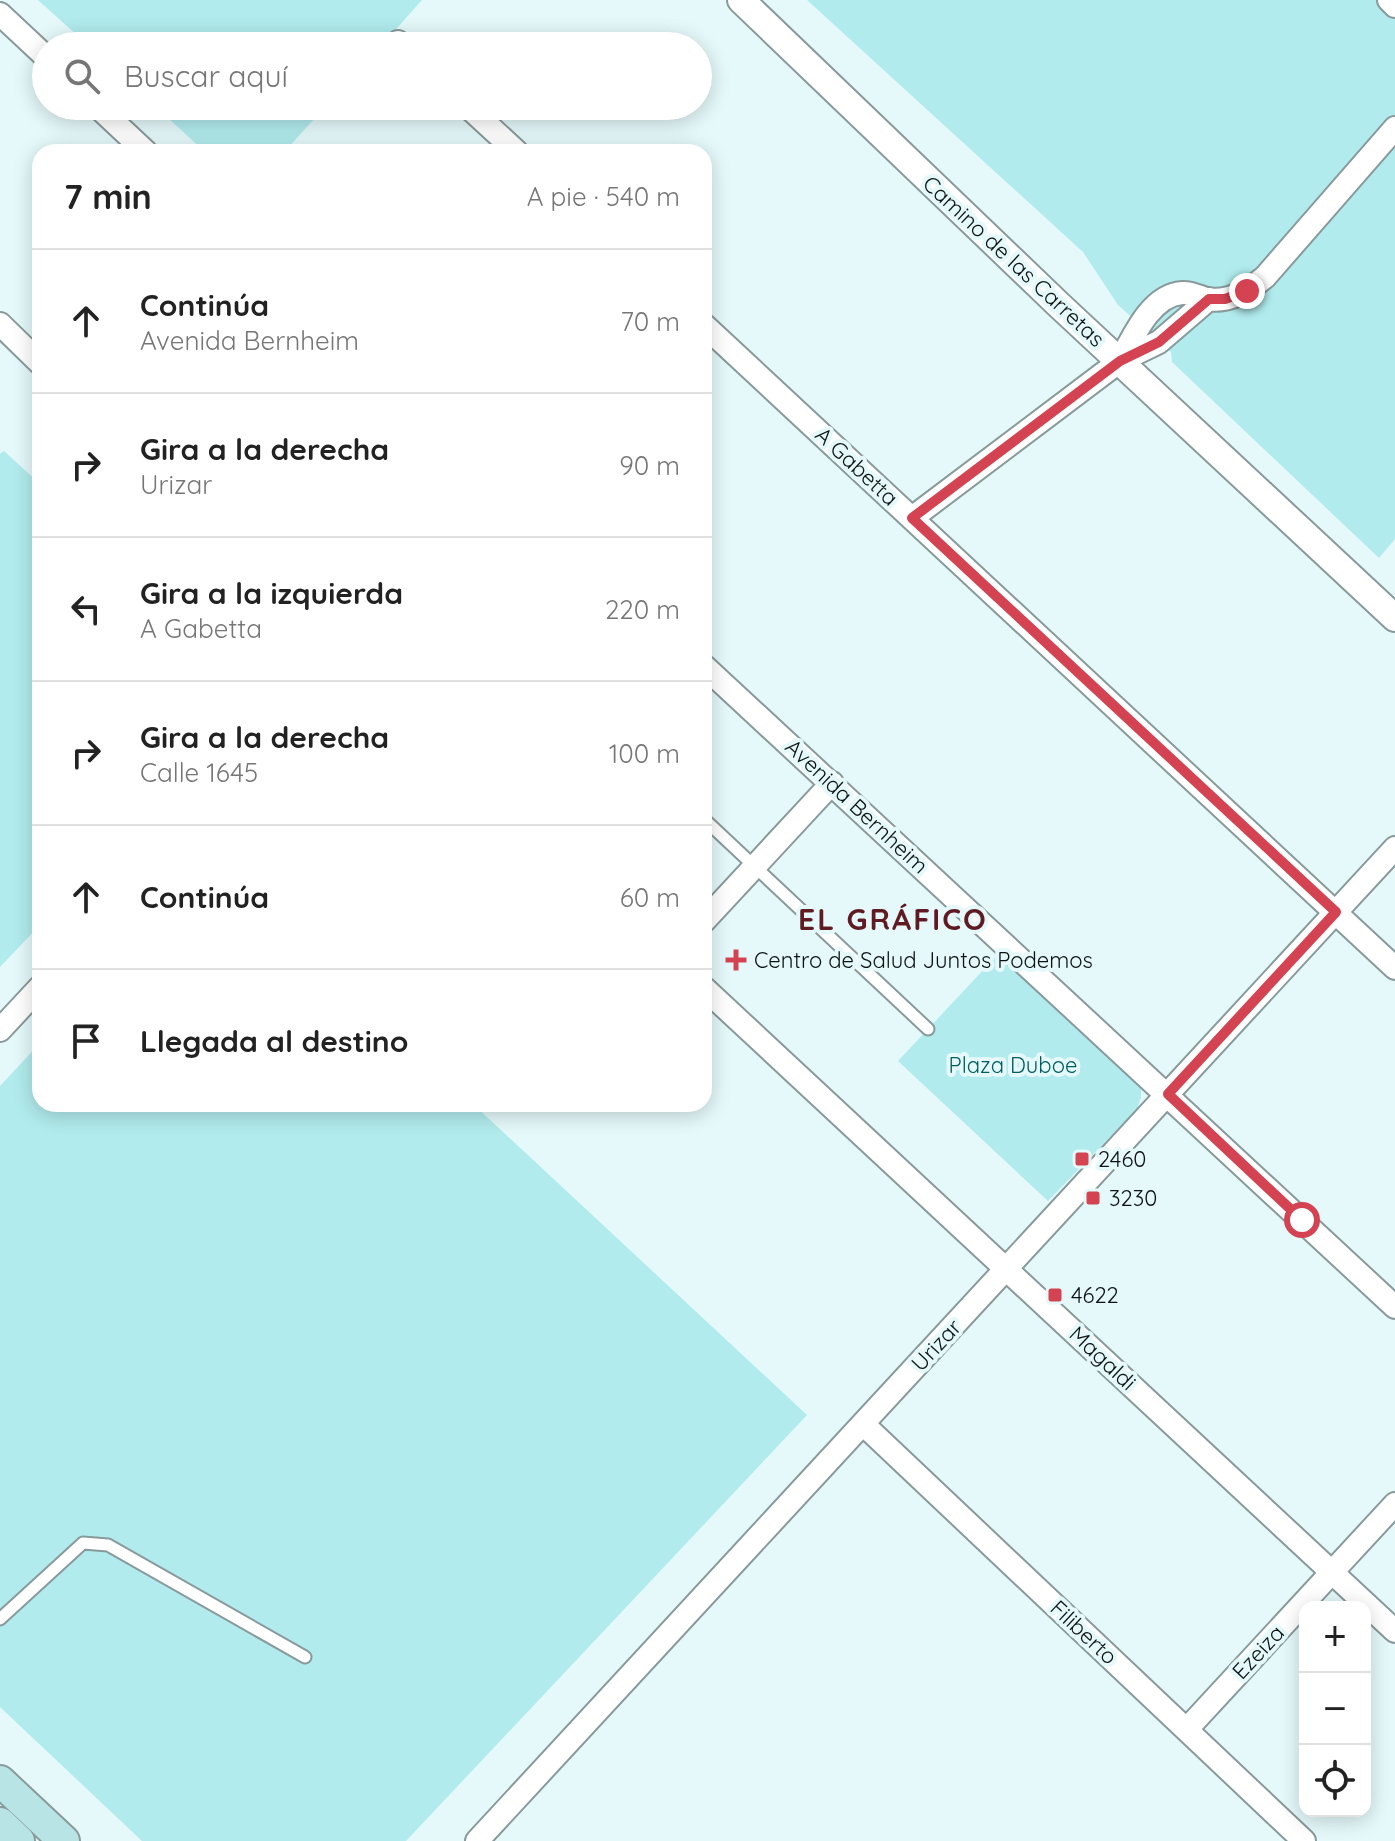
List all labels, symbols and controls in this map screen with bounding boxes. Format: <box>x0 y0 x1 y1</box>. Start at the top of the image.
search box <box>32 32 712 120</box>
icon: search <box>60 54 104 98</box>
text: Buscar aquí <box>124 57 288 95</box>
street label: Camino de las Carretas <box>917 169 1111 353</box>
text: 7 min <box>64 175 152 218</box>
text: A pie · 540 m <box>527 180 680 213</box>
route end <box>1229 273 1265 309</box>
text: Continúa <box>140 286 269 324</box>
icon: ahead <box>64 299 108 343</box>
text: 70 m <box>620 305 680 338</box>
text: Avenida Bernheim <box>140 324 359 357</box>
street label: A Gabetta <box>810 421 904 511</box>
text: Gira a la derecha <box>140 430 389 468</box>
icon: right <box>64 443 108 487</box>
text: 90 m <box>619 449 680 482</box>
text: Urizar <box>140 468 212 501</box>
text: Gira a la izquierda <box>140 574 403 612</box>
icon: left <box>64 587 108 631</box>
text: 220 m <box>605 593 680 626</box>
text: A Gabetta <box>140 612 262 645</box>
text: Gira a la derecha <box>140 718 389 756</box>
icon: right <box>64 731 108 775</box>
street label: Avenida Bernheim <box>780 733 934 879</box>
text: 100 m <box>609 737 680 770</box>
text: Calle 1645 <box>140 756 258 789</box>
icon: ahead <box>64 875 108 919</box>
text: Continúa <box>140 878 269 916</box>
text: 60 m <box>620 881 680 914</box>
district label: EL GRÁFICO <box>798 900 988 938</box>
place label: Centro de Salud Juntos Podemos <box>754 946 1093 974</box>
marker: Centro de Salud Juntos Podemos <box>725 949 747 971</box>
icon: arrive <box>64 1019 108 1063</box>
text: Llegada al destino <box>140 1022 408 1060</box>
park label: Plaza Duboe <box>949 1051 1077 1079</box>
place label: 2460 <box>1098 1145 1146 1173</box>
marker: 2460 <box>1073 1150 1091 1168</box>
place label: 3230 <box>1109 1184 1157 1212</box>
marker: 3230 <box>1084 1189 1102 1207</box>
route start <box>1284 1202 1320 1238</box>
place label: 4622 <box>1071 1281 1119 1309</box>
marker: 4622 <box>1046 1286 1064 1304</box>
street label: Urizar <box>905 1313 967 1377</box>
street label: Magaldi <box>1064 1320 1142 1396</box>
street label: Filiberto <box>1045 1594 1123 1670</box>
map controls <box>1299 1601 1371 1817</box>
button: + <box>1299 1601 1371 1673</box>
street label: Ezeiza <box>1226 1619 1290 1685</box>
button: − <box>1299 1673 1371 1745</box>
button: locate <box>1299 1745 1371 1817</box>

